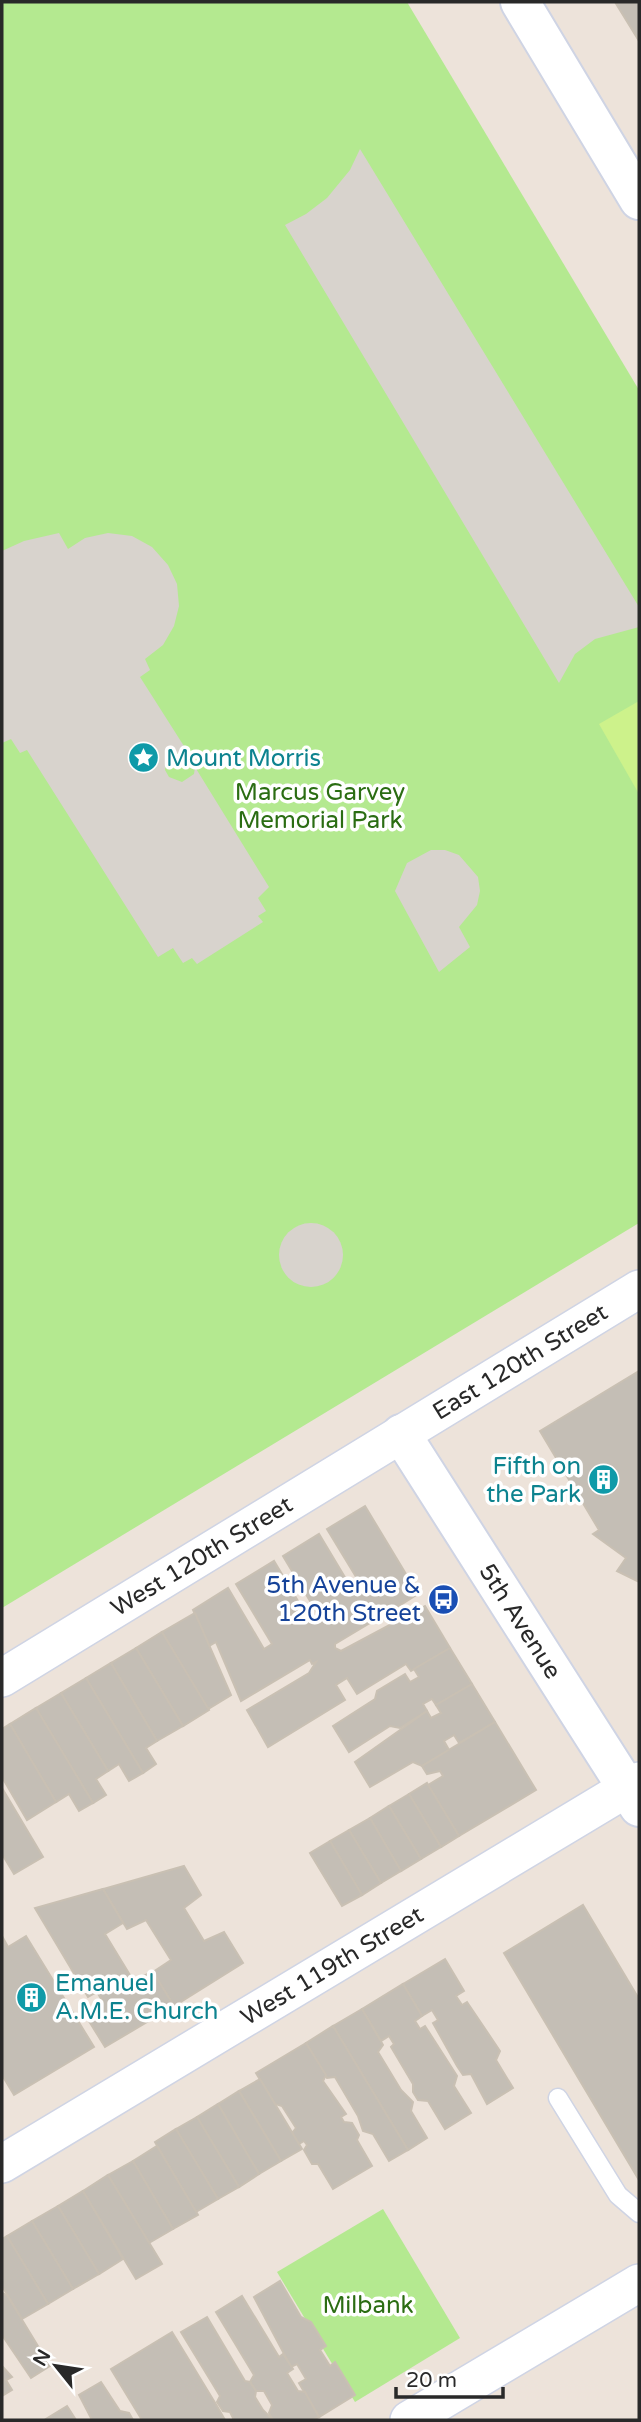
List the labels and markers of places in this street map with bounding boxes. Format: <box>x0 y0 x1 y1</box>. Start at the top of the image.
place icon: Mount Morris <box>126 741 160 775</box>
place label: Mount Morris <box>166 744 321 773</box>
place label: Fifth on the Park <box>486 1452 581 1509</box>
building icon: Fifth on the Park <box>587 1463 621 1497</box>
place label: 5th Avenue & 120th Street <box>266 1571 421 1628</box>
bus stop icon: 5th Avenue & 120th Street <box>427 1582 461 1616</box>
place label: Emanuel A.M.E. Church <box>55 1969 218 2026</box>
building icon: Emanuel A.M.E. Church <box>15 1980 49 2014</box>

